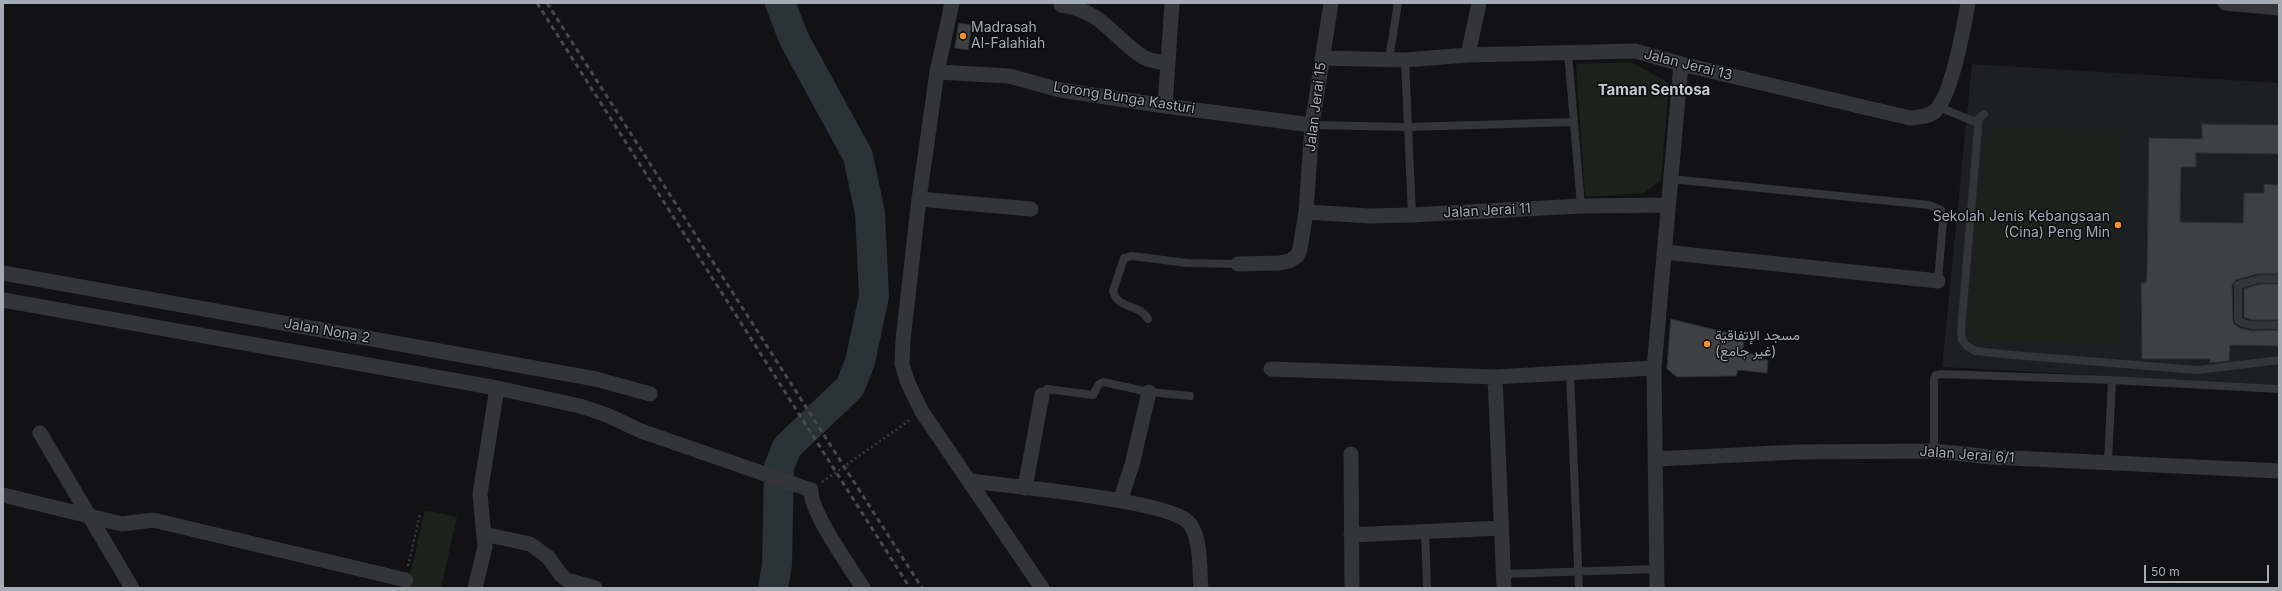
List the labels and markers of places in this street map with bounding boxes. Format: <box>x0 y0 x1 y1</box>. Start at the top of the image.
place label: Madrasah Al-Falahiah <box>971 20 1045 52</box>
marker: Madrasah Al-Falahiah <box>958 31 968 41</box>
place label: Sekolah Jenis Kebangsaan (Cina) Peng Min <box>1933 209 2110 242</box>
marker: Sekolah Jenis Kebangsaan (Cina) Peng Min <box>2113 220 2123 230</box>
place label: مسجد الإتفاقية (غير جامع) <box>1715 328 1800 360</box>
marker: مسجد الإتفاقية (غير جامع) <box>1702 339 1712 349</box>

